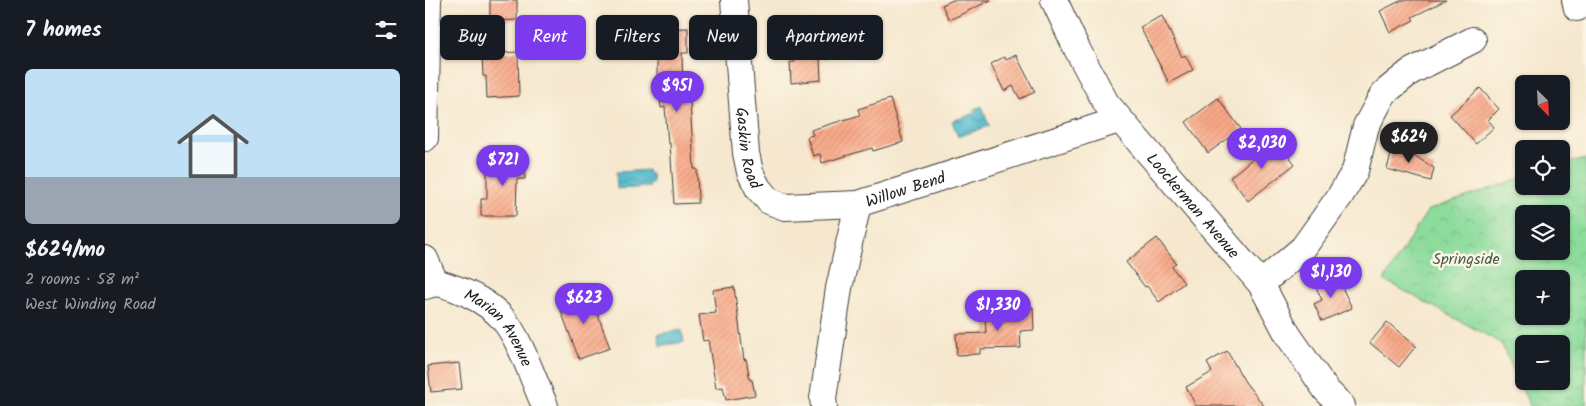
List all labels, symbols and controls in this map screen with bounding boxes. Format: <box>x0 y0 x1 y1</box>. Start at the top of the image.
text: 7 homes <box>25 14 102 47</box>
chip: Buy <box>440 15 505 60</box>
chip: Rent <box>515 15 586 60</box>
chip: Filters <box>596 15 679 60</box>
chip: New <box>689 15 757 60</box>
chip: Apartment <box>767 15 883 60</box>
icon: filters <box>372 16 400 44</box>
pin: $951 <box>647 70 707 113</box>
text: $951 <box>662 74 692 99</box>
north arrow <box>1515 75 1570 130</box>
map controls <box>1515 75 1570 390</box>
icon: home <box>168 101 258 191</box>
street label: Gaskin Road <box>728 107 768 195</box>
pin: $624 <box>1379 121 1439 164</box>
text: $624 <box>1391 125 1427 150</box>
pin: $2,030 <box>1221 128 1303 170</box>
text: $2,030 <box>1238 131 1286 156</box>
button: locate <box>1515 140 1570 195</box>
pin: $721 <box>473 144 533 187</box>
text: $721 <box>487 148 519 173</box>
street label: Loockerman Avenue <box>1140 148 1245 265</box>
street label: Willow Bend <box>863 165 950 215</box>
button: layers <box>1515 205 1570 260</box>
text: $624/mo <box>25 234 105 267</box>
park label: Springside <box>1432 247 1500 272</box>
pin: $1,130 <box>1290 256 1372 299</box>
text: $1,130 <box>1311 260 1351 285</box>
text: 2 rooms · 58 m² <box>25 267 139 292</box>
button: + <box>1515 270 1570 325</box>
pin: $623 <box>554 282 614 325</box>
street label: Marian Avenue <box>459 283 538 371</box>
text: $623 <box>566 286 602 311</box>
pin: $1,330 <box>957 290 1039 332</box>
text: West Winding Road <box>25 292 155 317</box>
text: $1,330 <box>976 293 1020 318</box>
button: − <box>1515 335 1570 390</box>

